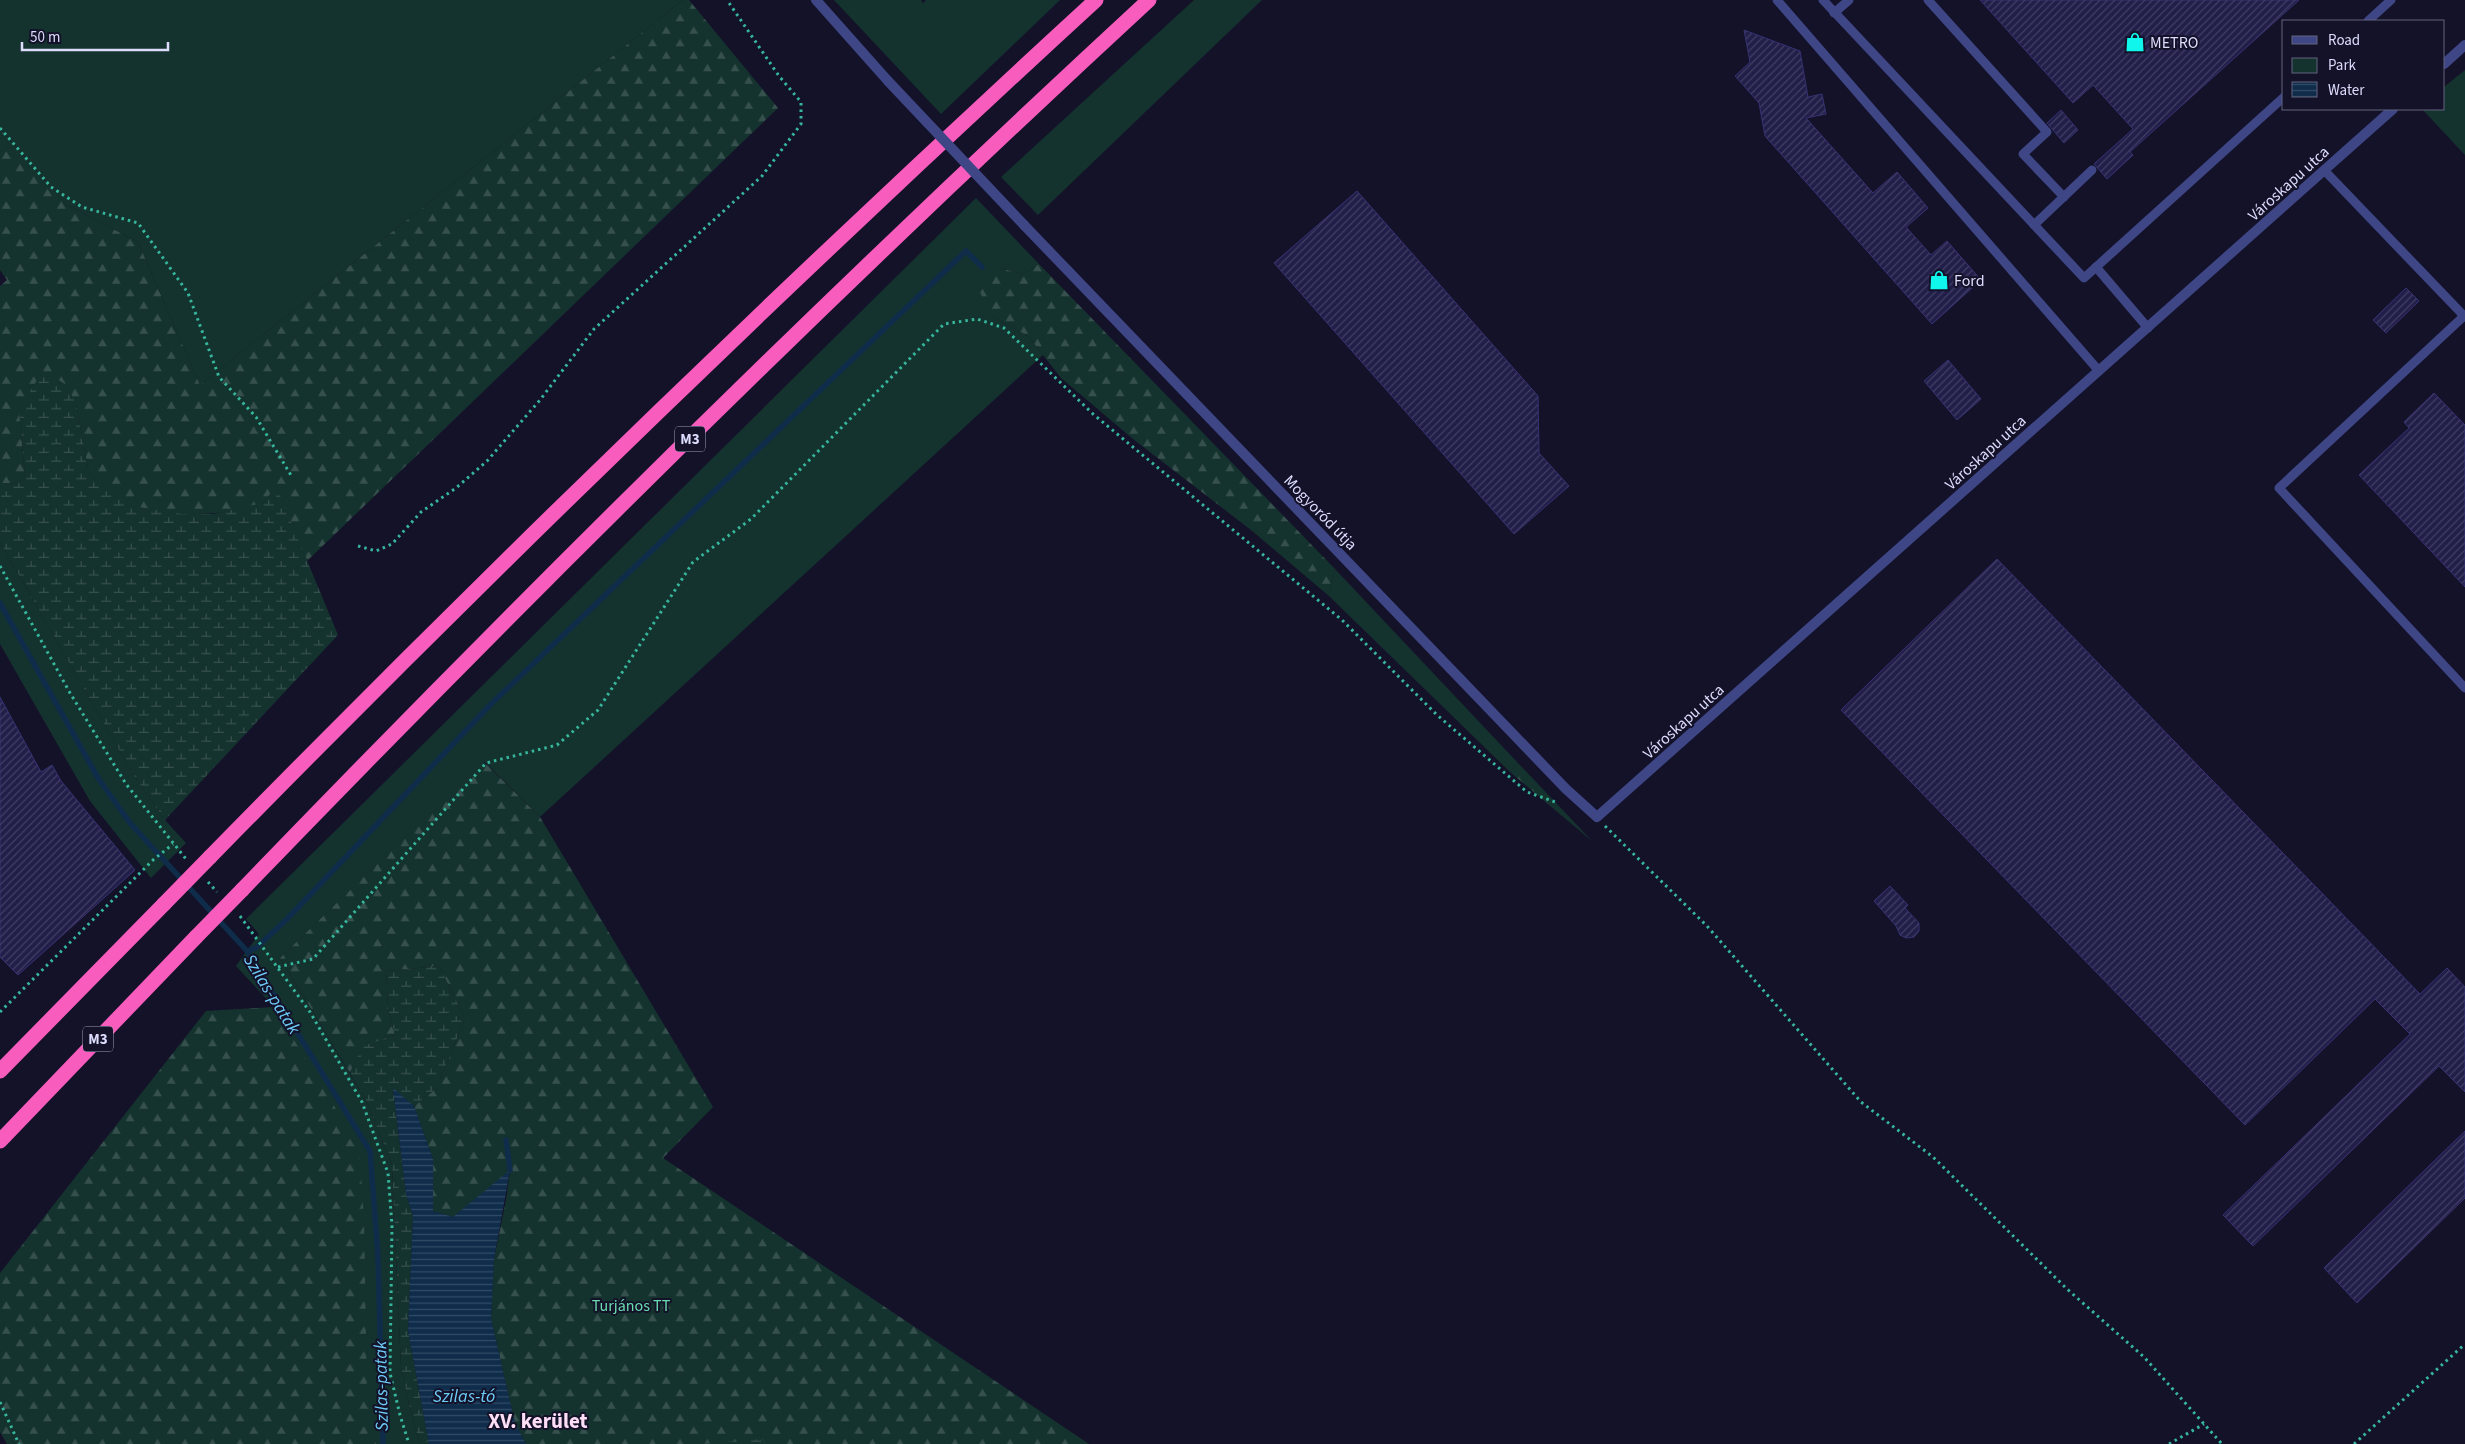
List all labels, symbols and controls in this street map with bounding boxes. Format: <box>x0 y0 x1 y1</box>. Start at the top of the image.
scale bar <box>22 20 169 52</box>
legend <box>2282 20 2445 110</box>
text: 50 m <box>30 27 60 48</box>
text: Road <box>2328 30 2360 51</box>
shop icon: METRO <box>2124 31 2146 53</box>
place label: METRO <box>2150 32 2198 54</box>
text: Park <box>2328 55 2357 76</box>
text: Water <box>2328 80 2365 101</box>
street label: Városkapu utca <box>2243 141 2334 226</box>
shop icon: Ford <box>1928 269 1950 291</box>
place label: Ford <box>1954 270 1985 292</box>
street label: Városkapu utca <box>1940 410 2031 495</box>
road number: M3 <box>675 426 705 452</box>
street label: Mogyoród útja <box>1279 470 1362 555</box>
street label: Városkapu utca <box>1638 679 1729 764</box>
water label: Szilas-patak <box>237 949 306 1040</box>
road number: M3 <box>83 1026 113 1052</box>
park label: Turjános TT <box>592 1295 671 1317</box>
water label: Szilas-patak <box>368 1340 395 1432</box>
water label: Szilas-tó <box>433 1384 495 1409</box>
district label: XV. kerület <box>488 1406 588 1436</box>

